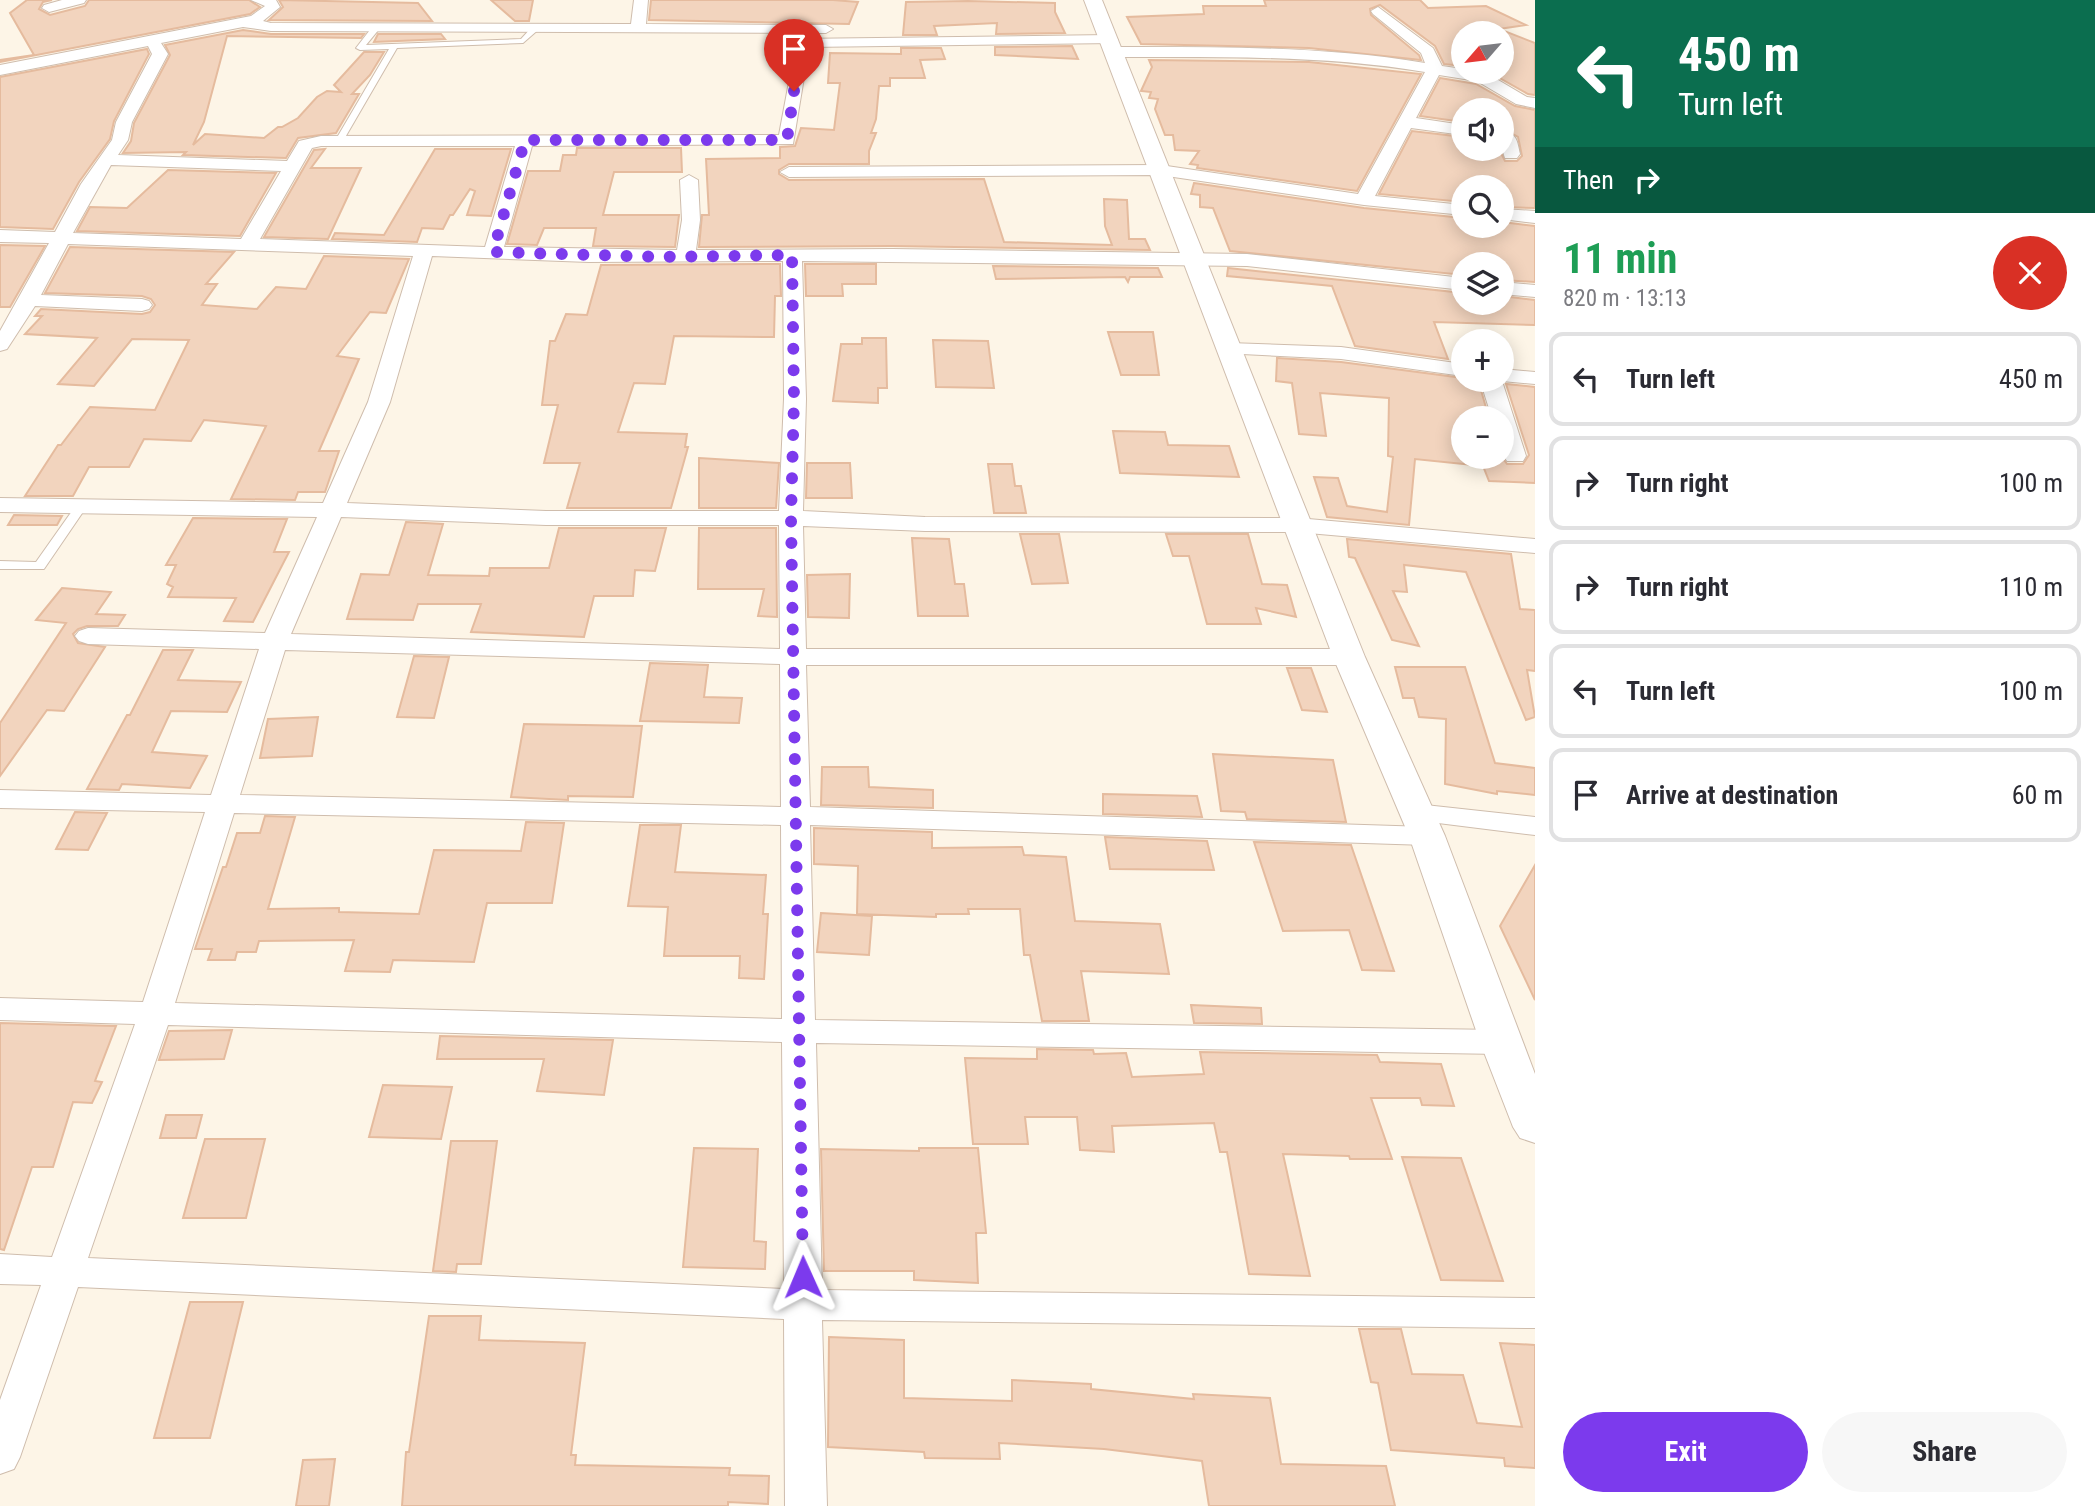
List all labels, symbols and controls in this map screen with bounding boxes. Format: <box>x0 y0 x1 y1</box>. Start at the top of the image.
pin <box>764 19 824 91</box>
north arrow <box>1451 21 1514 84</box>
map controls <box>1451 21 1514 469</box>
text: 450 m <box>1678 26 1800 83</box>
icon: left <box>1563 28 1654 119</box>
icon: arrive <box>775 30 813 68</box>
text: Turn left <box>1678 85 1783 123</box>
button: sound <box>1451 98 1514 161</box>
icon: right <box>1628 161 1666 199</box>
text: Then <box>1563 165 1614 195</box>
button: search <box>1451 175 1514 238</box>
text: 11 min <box>1563 234 1678 283</box>
button: close <box>1993 236 2067 310</box>
button: layers <box>1451 252 1514 315</box>
text: 820 m · 13:13 <box>1563 285 1687 312</box>
button: + <box>1451 329 1514 392</box>
icon: left <box>1567 360 1605 398</box>
text: Turn left <box>1626 364 1715 394</box>
text: 450 m <box>1999 364 2063 394</box>
button: − <box>1451 406 1514 469</box>
icon: right <box>1567 464 1605 502</box>
text: Turn right <box>1626 468 1728 498</box>
text: 100 m <box>1999 468 2063 498</box>
icon: right <box>1567 568 1605 606</box>
text: Turn right <box>1626 572 1728 602</box>
text: 110 m <box>1999 572 2063 602</box>
icon: left <box>1567 672 1605 710</box>
text: Turn left <box>1626 676 1715 706</box>
text: 100 m <box>1999 676 2063 706</box>
icon: arrive <box>1567 776 1605 814</box>
text: Arrive at destination <box>1626 780 1838 810</box>
text: 60 m <box>2012 780 2063 810</box>
position arrow <box>766 1240 840 1314</box>
button: Exit <box>1563 1412 1808 1492</box>
button: Share <box>1822 1412 2067 1492</box>

